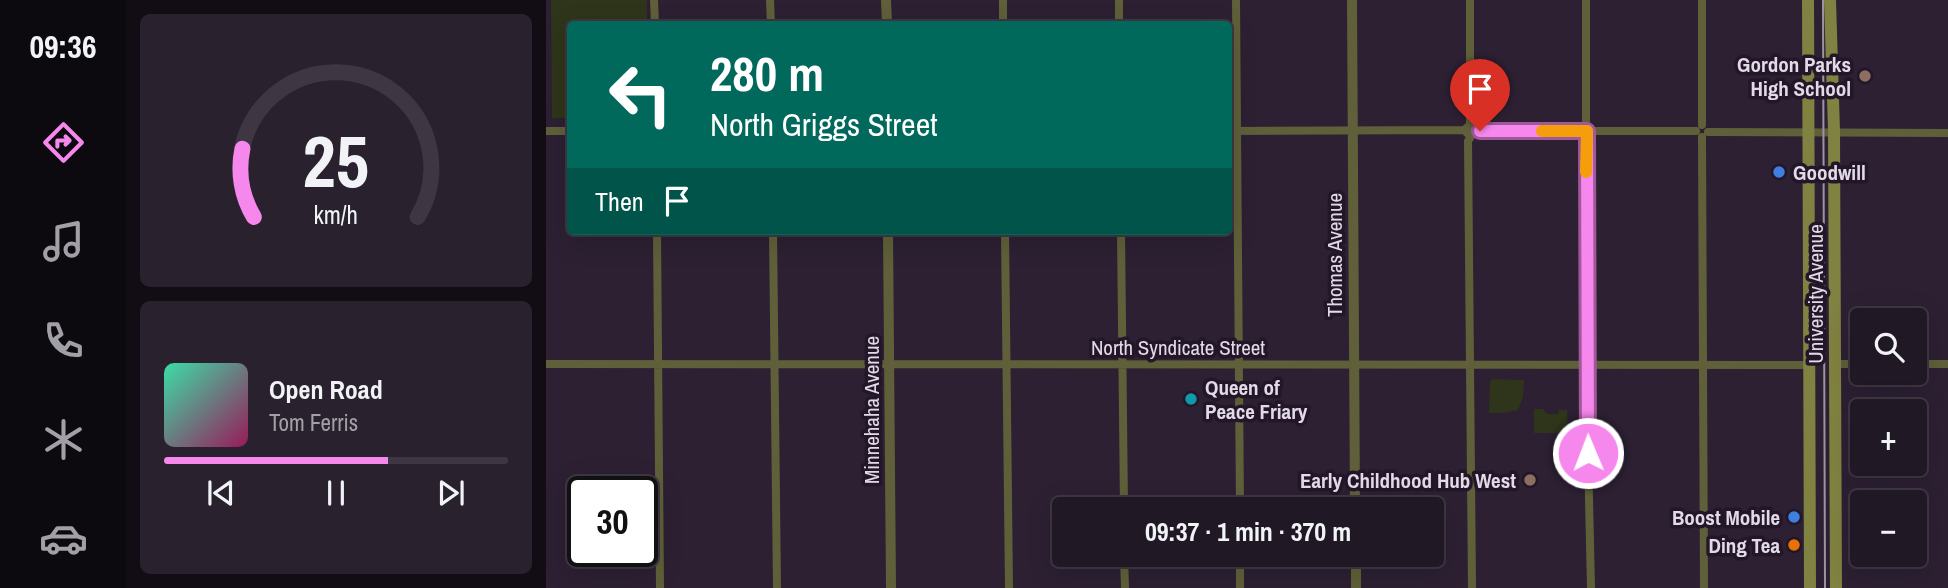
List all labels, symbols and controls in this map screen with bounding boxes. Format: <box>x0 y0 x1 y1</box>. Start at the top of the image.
text: 09:36 <box>29 25 97 68</box>
text: 280 m <box>710 40 824 106</box>
icon: left <box>595 49 686 140</box>
place label: Gordon Parks High School <box>1737 50 1851 103</box>
pin <box>1450 59 1510 131</box>
marker: Gordon Parks High School <box>1857 68 1873 84</box>
icon: arrive <box>1461 70 1499 108</box>
text: North Griggs Street <box>710 103 938 146</box>
text: 25 <box>303 112 369 210</box>
icon: directions <box>39 118 88 167</box>
place label: Goodwill <box>1793 158 1866 187</box>
marker: Goodwill <box>1771 164 1787 180</box>
icon: arrive <box>658 182 696 220</box>
text: Then <box>595 184 644 219</box>
street label: Thomas Avenue <box>1320 193 1349 317</box>
text: km/h <box>314 197 358 231</box>
icon: music <box>39 217 88 266</box>
street label: University Avenue <box>1801 224 1830 364</box>
map controls <box>1850 308 1927 567</box>
button: search <box>1850 308 1927 385</box>
icon: phone <box>39 316 88 365</box>
street label: North Syndicate Street <box>1091 333 1265 362</box>
street label: Minnehaha Avenue <box>857 336 886 484</box>
text: Open Road <box>269 372 383 407</box>
place label: Queen of Peace Friary <box>1205 373 1308 426</box>
marker: Queen of Peace Friary <box>1183 391 1199 407</box>
button: + <box>1850 399 1927 476</box>
text: Tom Ferris <box>269 407 358 438</box>
icon: climate <box>39 415 88 464</box>
position arrow <box>1551 416 1625 490</box>
place label: Early Childhood Hub West <box>1300 466 1516 495</box>
marker: Early Childhood Hub West <box>1522 472 1538 488</box>
icon: previous <box>202 474 240 512</box>
icon: pause <box>317 474 355 512</box>
icon: next <box>432 474 470 512</box>
speed limit sign: 30 <box>567 476 658 567</box>
button: − <box>1850 490 1927 567</box>
place label: Boost Mobile <box>1672 503 1780 532</box>
marker: Boost Mobile <box>1786 509 1802 525</box>
icon: car <box>39 514 88 563</box>
text: 09:37 · 1 min · 370 m <box>1145 514 1351 549</box>
place label: Ding Tea <box>1709 531 1780 560</box>
marker: Ding Tea <box>1786 537 1802 553</box>

